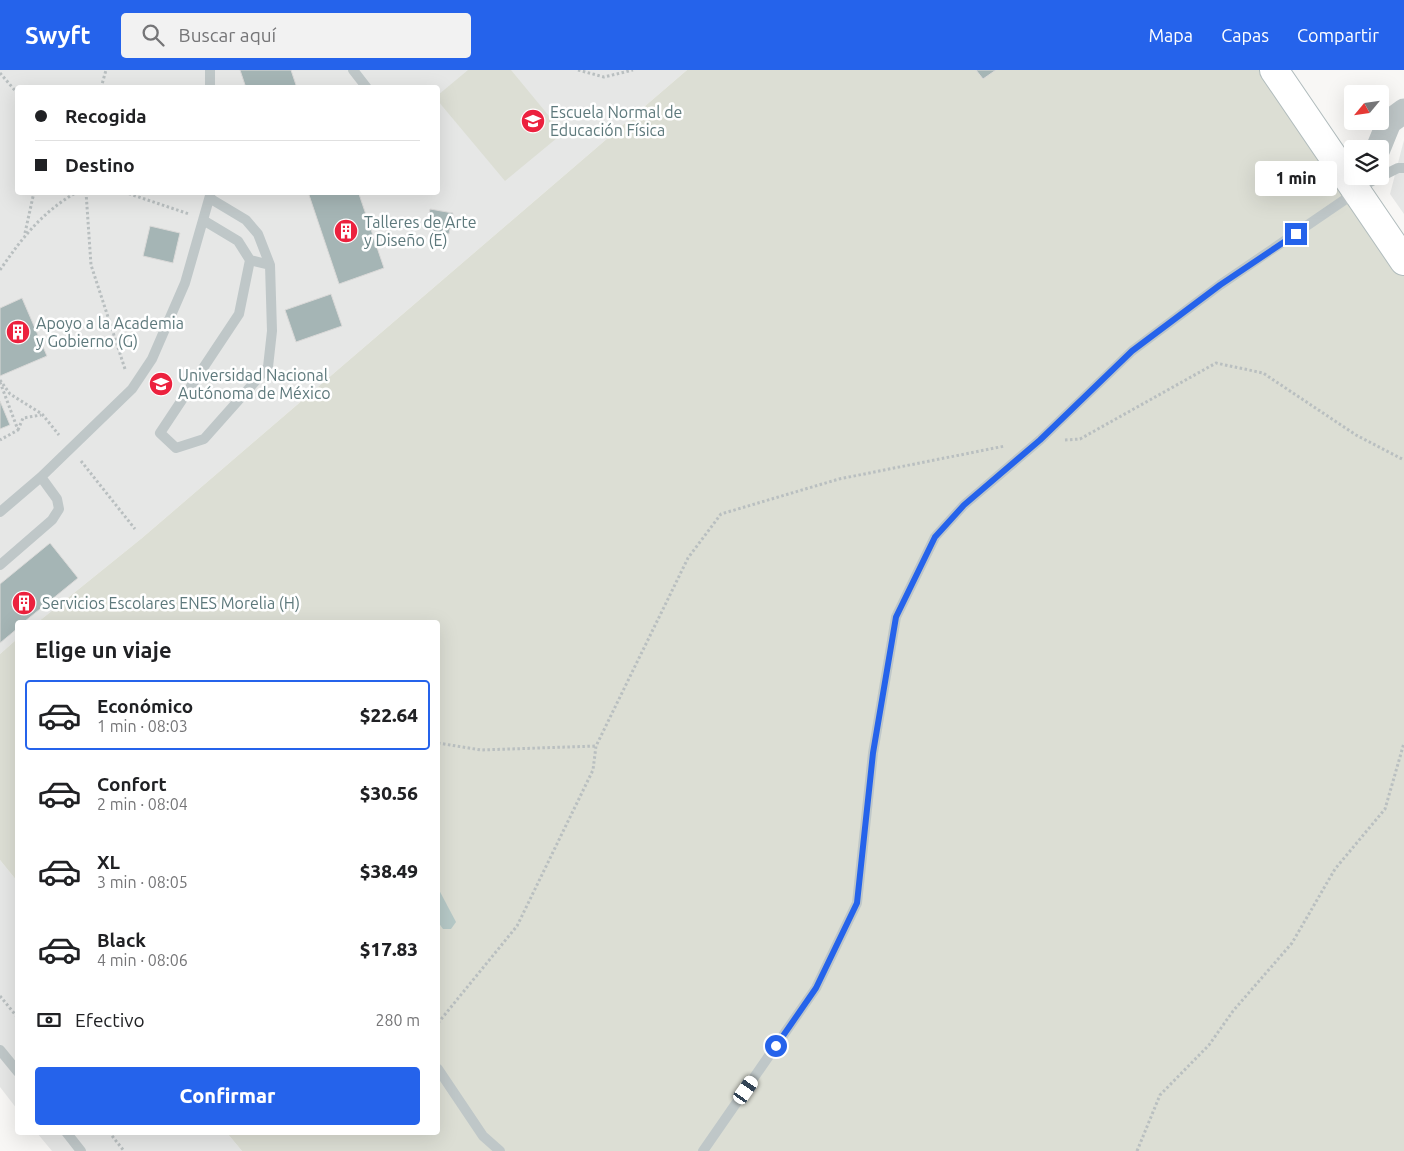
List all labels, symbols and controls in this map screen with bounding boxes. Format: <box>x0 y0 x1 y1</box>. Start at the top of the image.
search box <box>121 13 471 58</box>
icon: search <box>139 21 167 49</box>
text: Swyft <box>25 22 91 49</box>
text: Buscar aquí <box>179 24 276 46</box>
text: Mapa <box>1148 25 1193 45</box>
text: Capas <box>1221 25 1269 45</box>
text: Compartir <box>1297 25 1379 45</box>
north arrow <box>1344 85 1389 130</box>
map controls <box>1344 85 1389 185</box>
place label: Escuela Normal de Educación Física <box>550 103 682 139</box>
text: Recogida <box>65 105 147 127</box>
school or university icon: Escuela Normal de Educación Física <box>520 108 546 134</box>
button: layers <box>1344 140 1389 185</box>
text: Destino <box>65 154 135 176</box>
callout: 1 min <box>1255 161 1337 196</box>
text: 1 min <box>1276 169 1316 187</box>
place label: Talleres de Arte y Diseño (E) <box>364 213 477 250</box>
building icon: Talleres de Arte y Diseño (E) <box>333 218 359 244</box>
route end <box>1285 223 1307 245</box>
place label: Apoyo a la Academia y Gobierno (G) <box>36 314 184 351</box>
building icon: Apoyo a la Academia y Gobierno (G) <box>5 319 31 345</box>
place label: Universidad Nacional Autónoma de México <box>178 366 331 402</box>
school or university icon: Universidad Nacional Autónoma de México <box>148 371 174 397</box>
building icon: Servicios Escolares ENES Morelia (H) <box>11 590 37 616</box>
place label: Servicios Escolares ENES Morelia (H) <box>42 594 300 613</box>
text: Elige un viaje <box>35 637 172 662</box>
icon: car <box>37 693 82 738</box>
text: Económico <box>97 695 193 717</box>
text: $22.64 <box>360 704 418 726</box>
text: 1 min · 08:03 <box>97 717 188 735</box>
icon: car <box>37 771 82 816</box>
text: Confort <box>97 773 167 795</box>
text: $30.56 <box>360 782 418 804</box>
text: 2 min · 08:04 <box>97 795 188 813</box>
icon: car <box>37 849 82 894</box>
text: XL <box>97 851 120 873</box>
text: $38.49 <box>360 860 418 882</box>
text: 3 min · 08:05 <box>97 873 188 891</box>
icon: car <box>37 927 82 972</box>
text: Black <box>97 929 146 951</box>
text: $17.83 <box>360 938 418 960</box>
text: 4 min · 08:06 <box>97 951 188 969</box>
icon: cash <box>35 1006 63 1034</box>
text: Efectivo <box>75 1009 145 1031</box>
text: 280 m <box>375 1011 420 1029</box>
route start <box>765 1035 787 1057</box>
button: Confirmar <box>35 1067 420 1125</box>
car <box>731 1073 760 1107</box>

